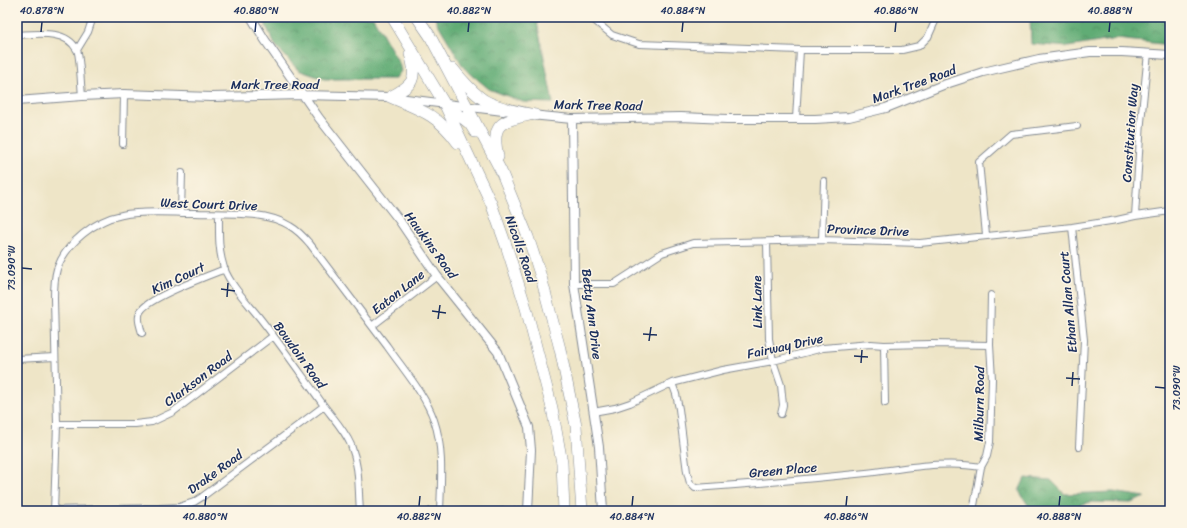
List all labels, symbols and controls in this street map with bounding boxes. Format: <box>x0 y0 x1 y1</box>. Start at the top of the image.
text: 40.878°N <box>20 2 64 20</box>
text: 40.880°N <box>233 2 279 20</box>
text: 40.882°N <box>447 2 491 20</box>
text: 40.884°N <box>660 2 706 20</box>
text: 40.886°N <box>874 2 918 20</box>
text: 40.888°N <box>1088 2 1133 20</box>
street label: Mark Tree Road <box>869 58 960 110</box>
street label: Mark Tree Road <box>231 73 320 96</box>
street label: Constitution Way <box>1115 83 1145 183</box>
street label: Mark Tree Road <box>554 93 643 117</box>
street label: West Court Drive <box>160 191 258 217</box>
street label: Hawkins Road <box>398 206 464 285</box>
street label: Nicolls Road <box>499 212 544 287</box>
street label: Province Drive <box>827 217 910 243</box>
text: 73.090°W <box>3 245 21 291</box>
street label: Ethan Allan Court <box>1052 250 1084 354</box>
street label: Kim Court <box>147 255 209 300</box>
street label: Eaton Lane <box>366 263 430 320</box>
street label: Betty Ann Drive <box>575 267 609 361</box>
street label: Link Lane <box>745 275 769 329</box>
street label: Bowdoin Road <box>267 316 333 395</box>
street label: Fairway Drive <box>745 327 826 365</box>
street label: Clarkson Road <box>159 345 238 413</box>
street label: Milburn Road <box>967 365 991 442</box>
text: 73.090°W <box>1168 365 1186 411</box>
street label: Drake Road <box>182 443 249 500</box>
street label: Green Place <box>748 456 818 484</box>
text: 40.880°N <box>182 508 228 526</box>
text: 40.882°N <box>397 508 441 526</box>
text: 40.884°N <box>609 508 655 526</box>
text: 40.886°N <box>824 508 868 526</box>
text: 40.888°N <box>1037 508 1082 526</box>

